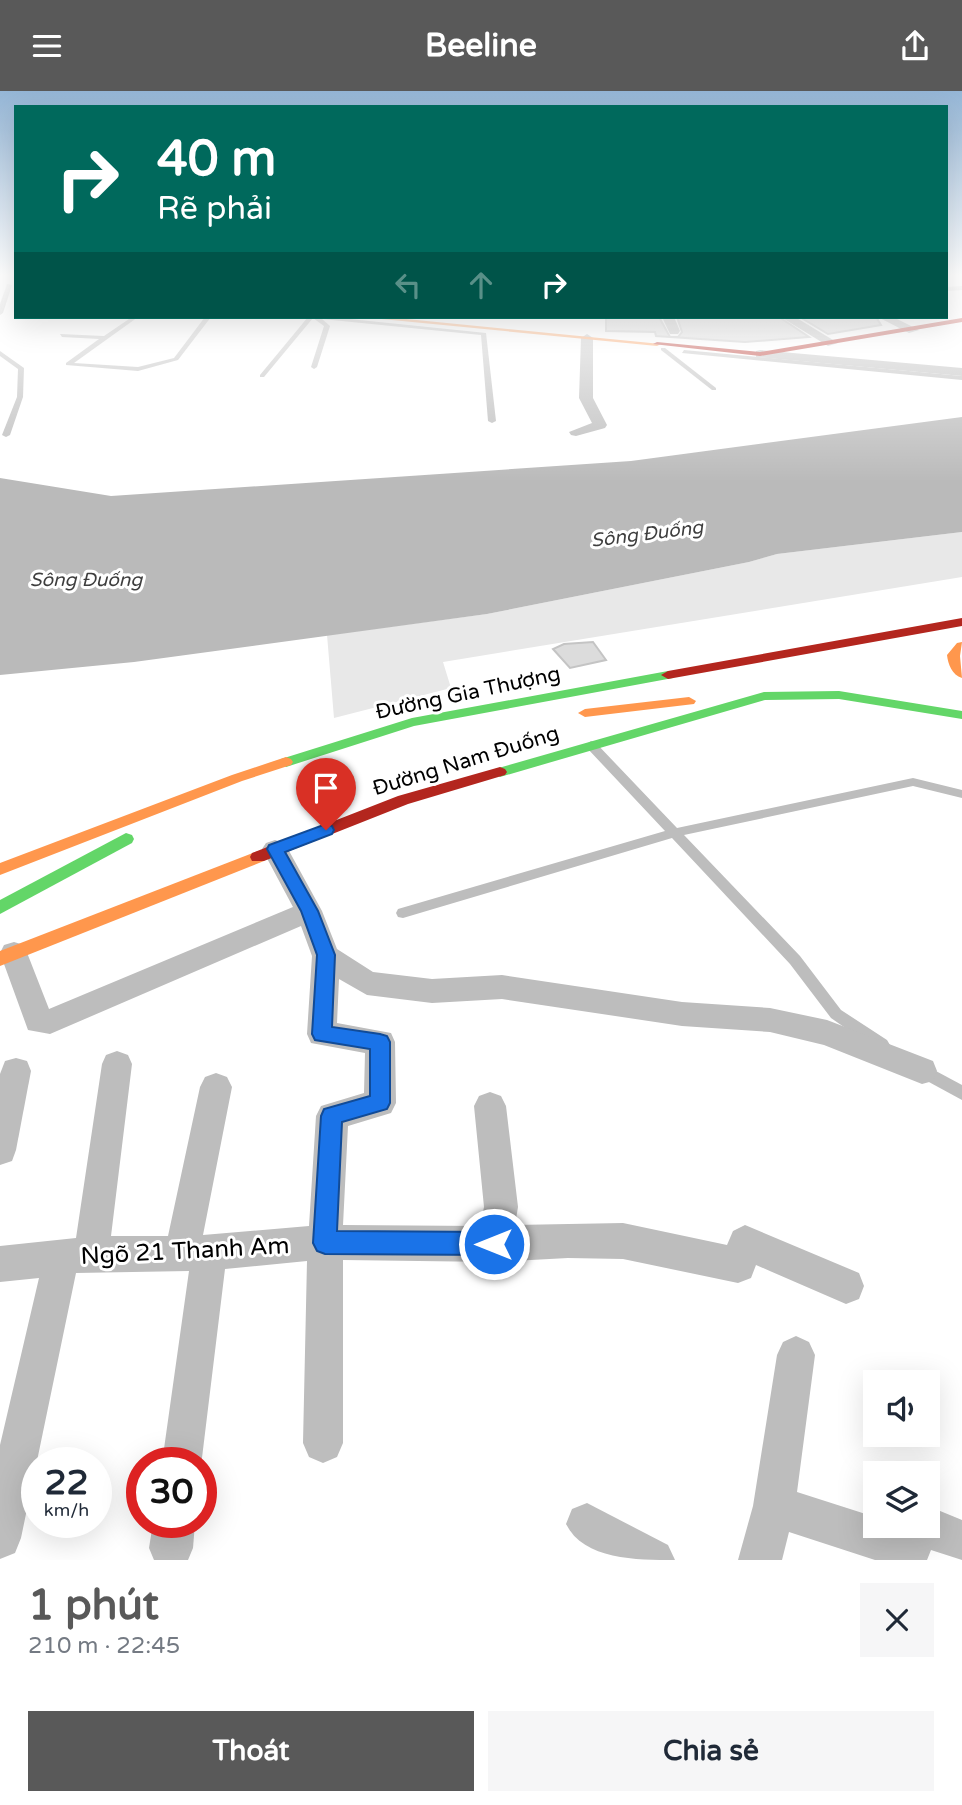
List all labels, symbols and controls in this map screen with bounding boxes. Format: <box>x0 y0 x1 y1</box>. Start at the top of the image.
icon: menu <box>28 27 66 65</box>
text: Beeline <box>425 27 537 65</box>
icon: share <box>896 27 934 65</box>
text: 40 m <box>157 130 276 189</box>
icon: right <box>42 133 133 224</box>
text: Rẽ phải <box>157 190 272 228</box>
icon: left <box>389 266 427 304</box>
icon: ahead <box>462 266 500 304</box>
icon: right <box>535 266 573 304</box>
water label: Sông Đuống <box>590 516 705 552</box>
water label: Sông Đuống <box>30 569 143 591</box>
street label: Đường Gia Thượng <box>373 661 563 725</box>
street label: Đường Nam Đuống <box>370 721 562 801</box>
pin <box>296 758 356 830</box>
icon: arrive <box>307 769 345 807</box>
position arrow <box>457 1207 531 1281</box>
street label: Ngõ 21 Thanh Am <box>80 1231 290 1271</box>
map controls <box>863 1370 940 1538</box>
button: sound <box>863 1370 940 1447</box>
speed limit sign: 30 <box>126 1447 217 1538</box>
button: layers <box>863 1461 940 1538</box>
text: 22 <box>45 1462 88 1504</box>
text: km/h <box>44 1499 89 1521</box>
text: 1 phút <box>28 1580 159 1631</box>
button: close <box>860 1583 934 1657</box>
text: 210 m · 22:45 <box>28 1632 180 1660</box>
button: Thoát <box>28 1711 474 1791</box>
button: Chia sẻ <box>488 1711 934 1791</box>

